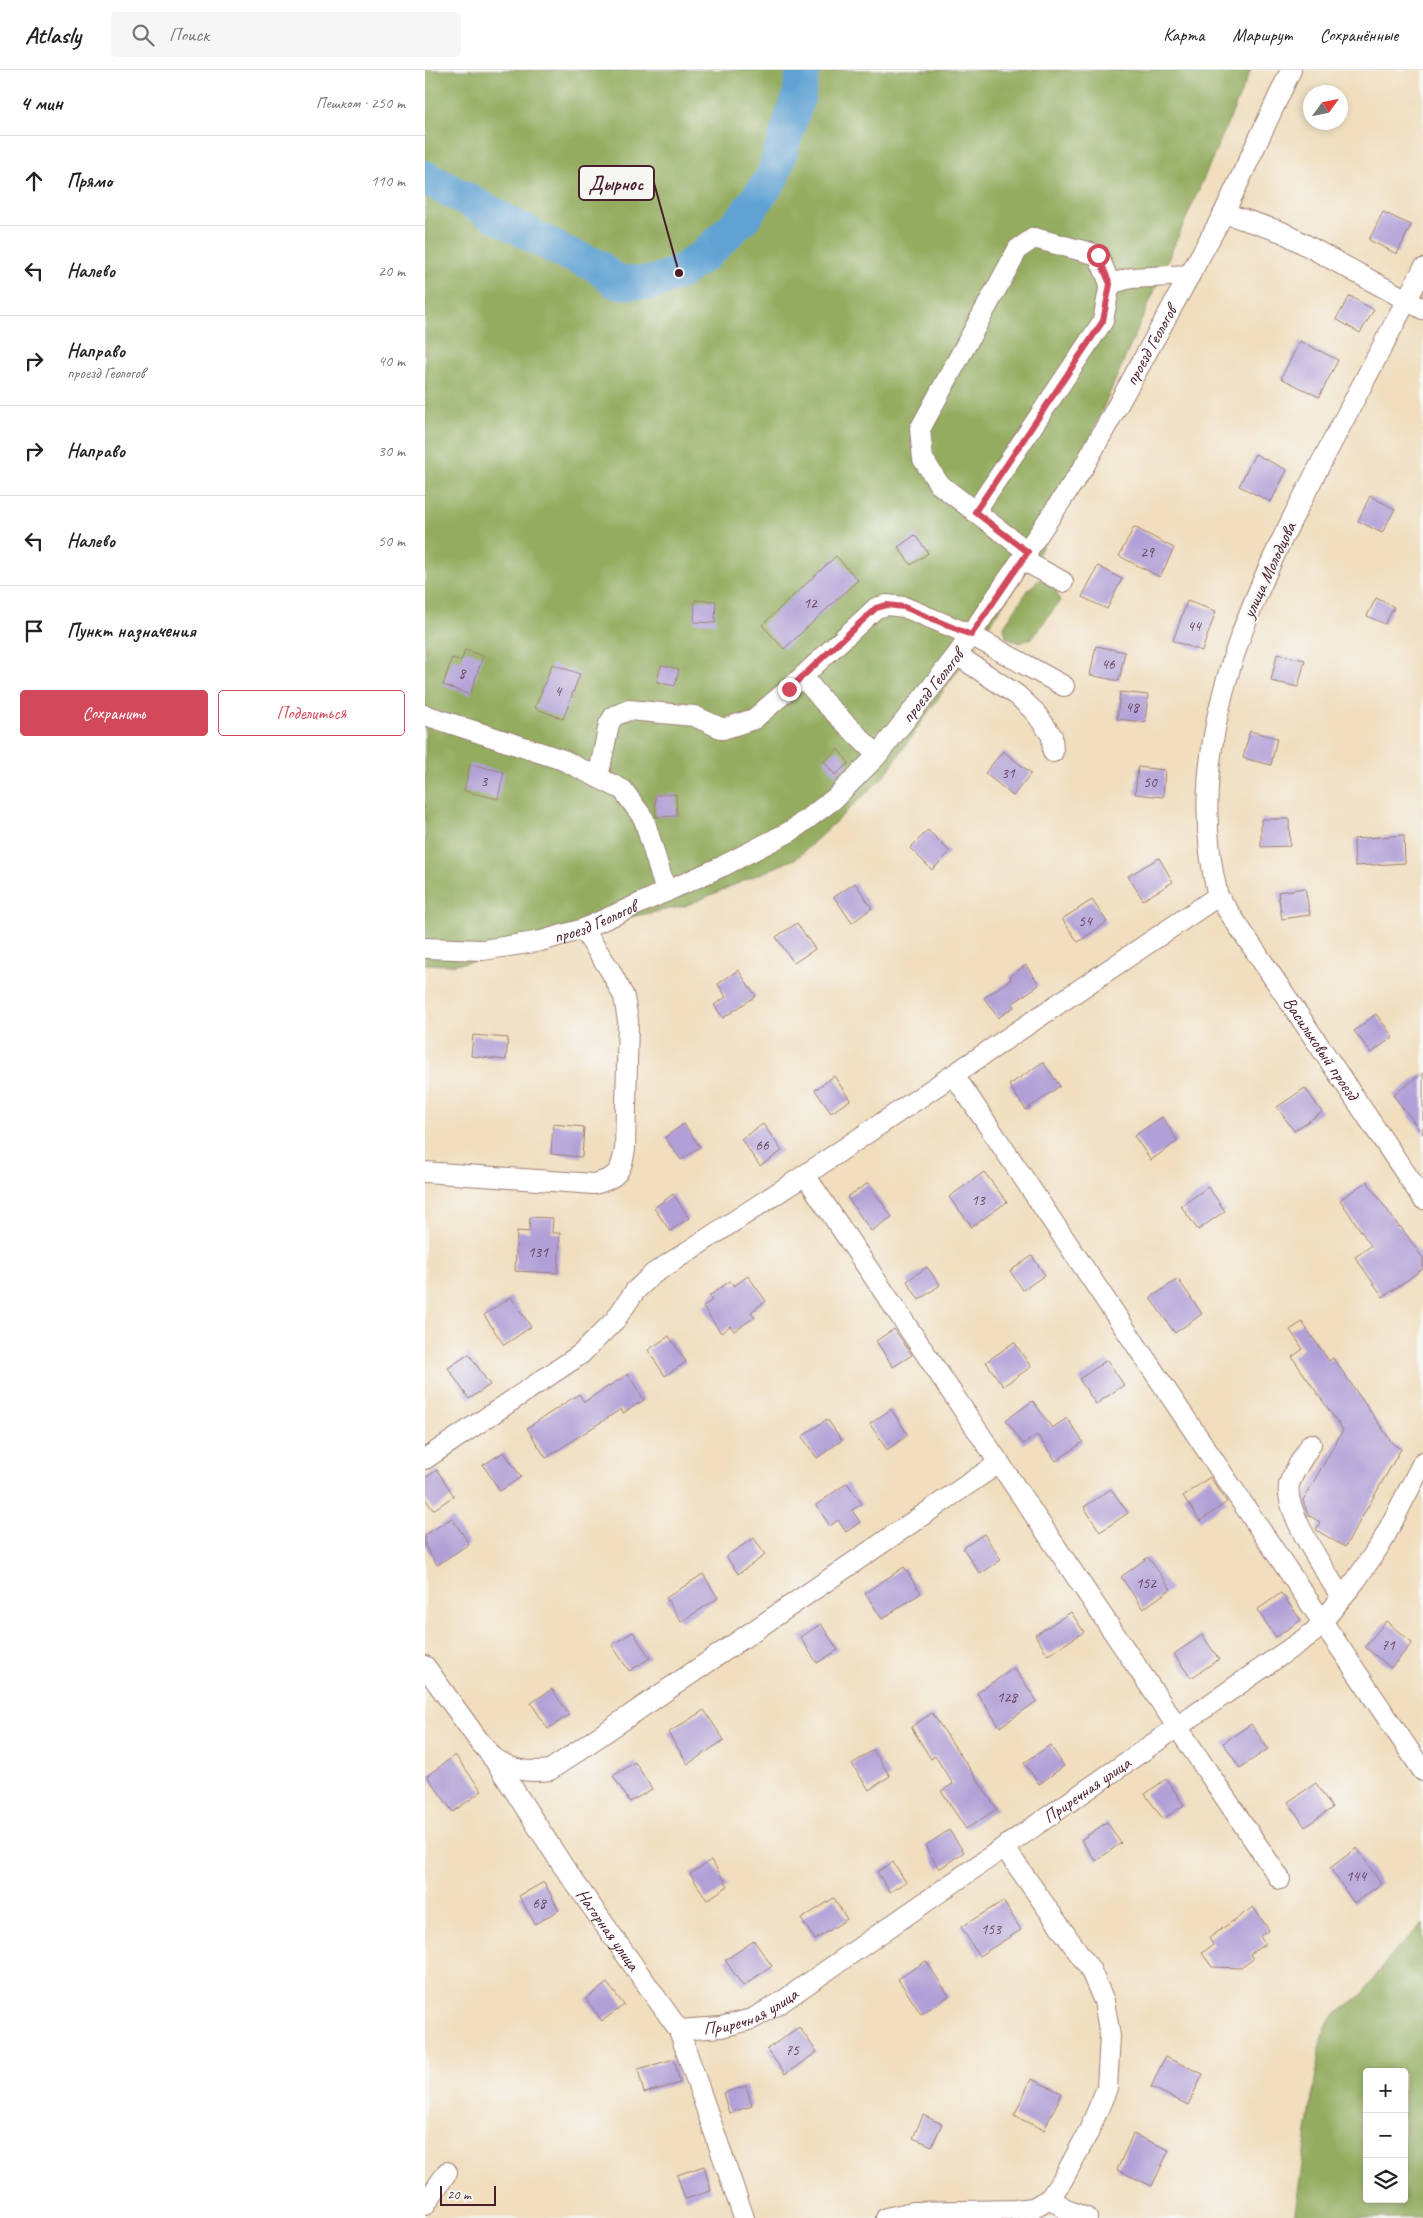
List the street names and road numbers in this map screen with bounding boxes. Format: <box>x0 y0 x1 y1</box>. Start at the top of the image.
street label: проезд Геологов <box>1120 298 1184 389</box>
street label: улица Молодцова <box>1237 518 1301 622</box>
street label: проезд Геологов <box>896 642 971 727</box>
street label: проезд Геологов <box>551 894 644 948</box>
street label: Васильковый проезд <box>1278 993 1365 1106</box>
street label: Приречная улица <box>1039 1751 1136 1828</box>
street label: Нагорная улица <box>571 1884 645 1976</box>
street label: Приречная улица <box>702 1982 803 2039</box>

